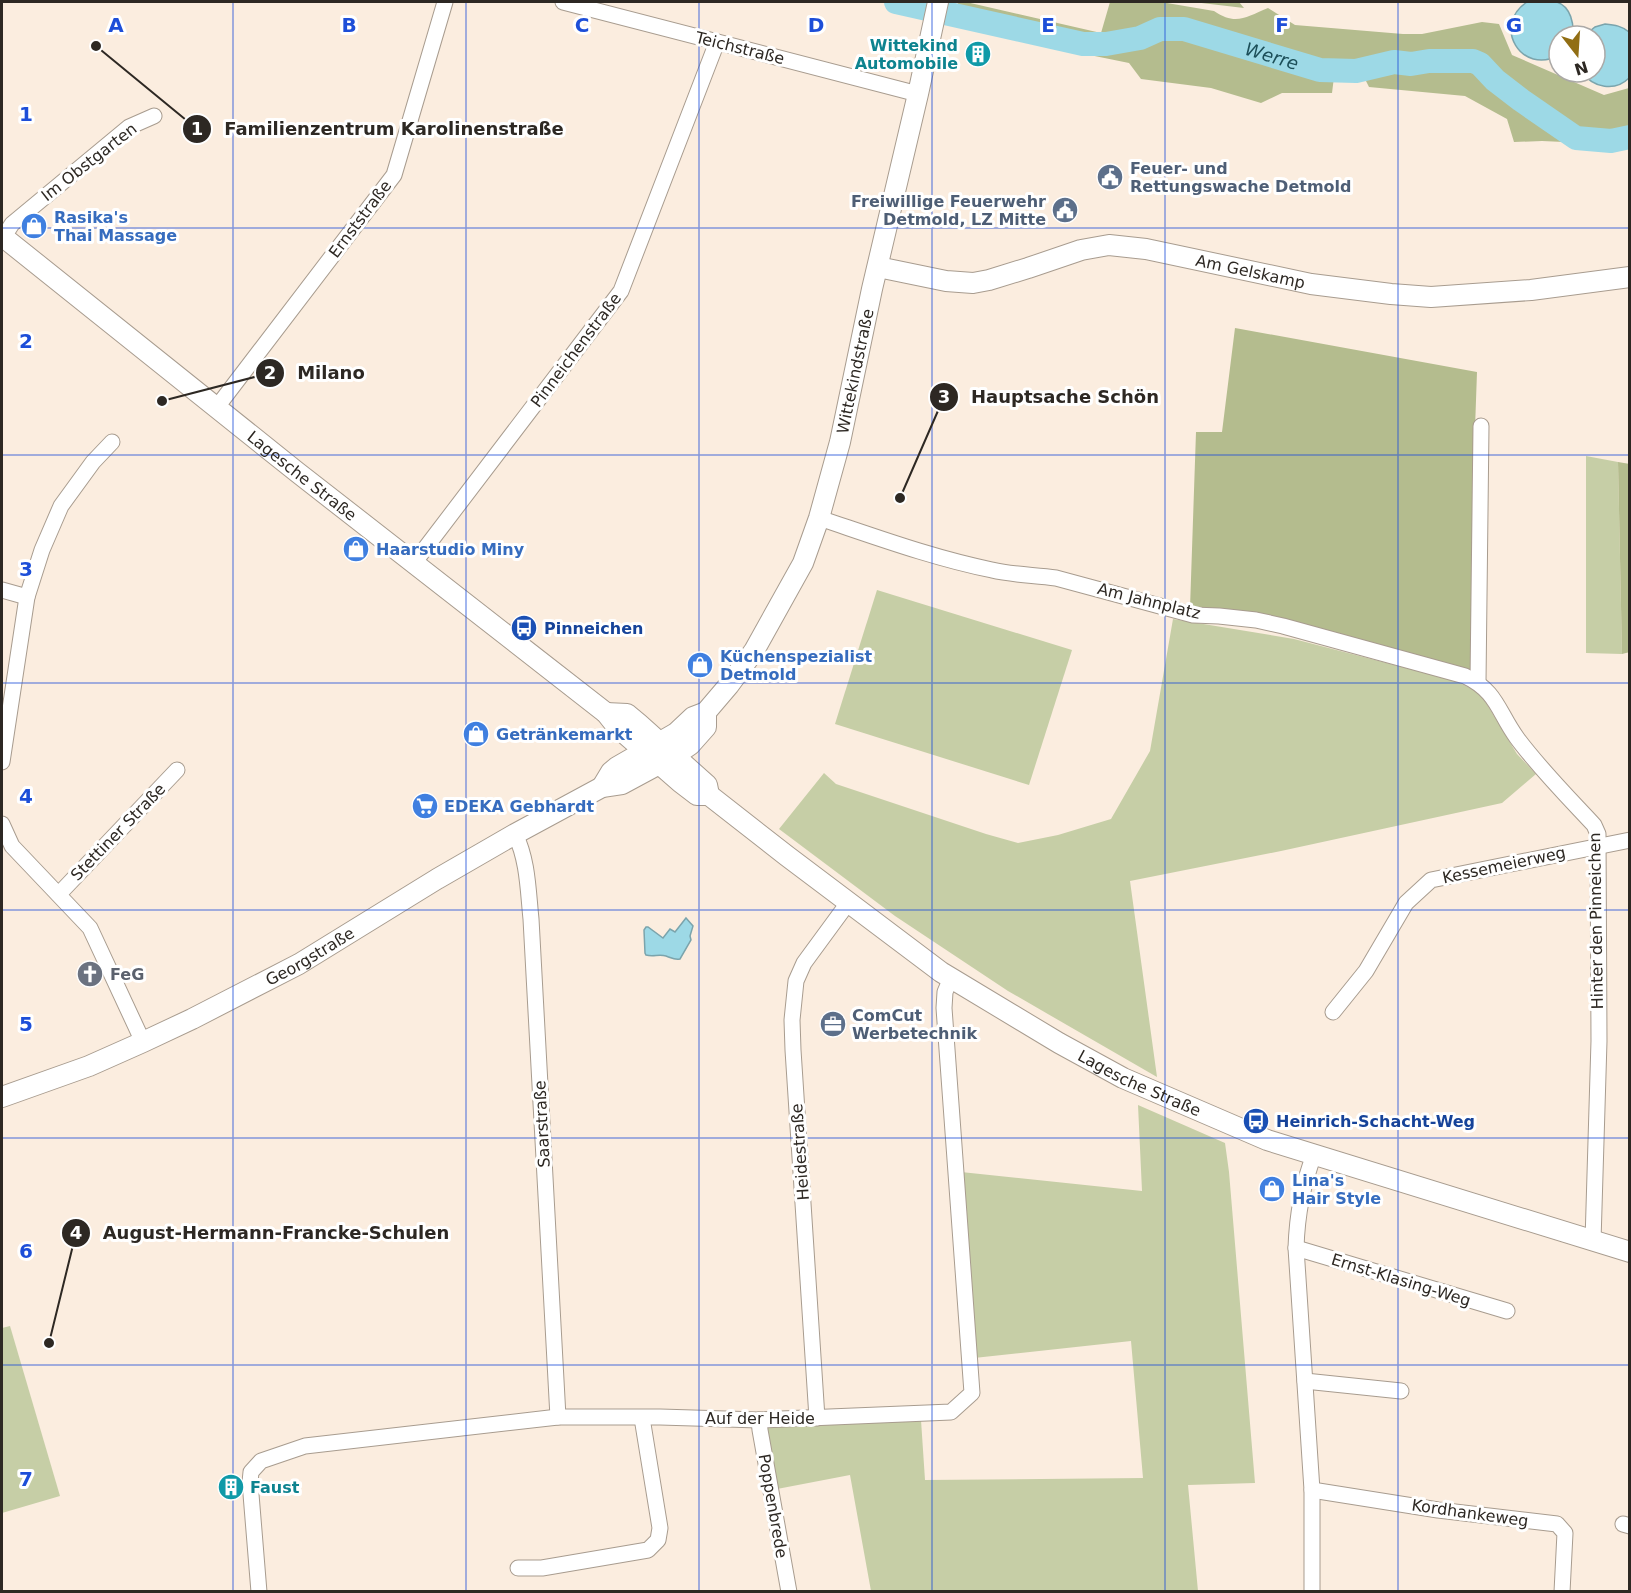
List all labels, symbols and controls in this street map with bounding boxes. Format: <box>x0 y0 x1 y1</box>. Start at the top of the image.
text: A <box>108 13 124 37</box>
text: B <box>341 13 357 37</box>
text: C <box>575 13 589 37</box>
text: D <box>808 13 824 37</box>
text: E <box>1041 13 1055 37</box>
text: F <box>1275 13 1289 37</box>
text: G <box>1506 13 1522 37</box>
north arrow <box>1547 24 1607 84</box>
street label: Teichstraße <box>692 28 787 68</box>
place label: Wittekind Automobile <box>855 36 958 73</box>
water label: Werre <box>1243 38 1301 73</box>
building icon: Wittekind Automobile <box>963 39 993 69</box>
text: N <box>1572 57 1590 79</box>
text: 1 <box>19 102 33 126</box>
callout: Familienzentrum Karolinenstraße <box>182 111 576 147</box>
text: 1 <box>191 118 203 139</box>
text: Familienzentrum Karolinenstraße <box>224 118 564 139</box>
street label: Im Obstgarten <box>38 119 140 205</box>
place label: Feuer- und Rettungswache Detmold <box>1130 159 1351 196</box>
public building icon: Feuer- und Rettungswache Detmold <box>1095 162 1125 192</box>
street label: Ernststraße <box>325 177 395 261</box>
place label: Freiwillige Feuerwehr Detmold, LZ Mitte <box>851 192 1046 229</box>
public building icon: Freiwillige Feuerwehr Detmold, LZ Mitte <box>1050 195 1080 225</box>
place label: Rasika's Thai Massage <box>54 208 177 245</box>
shop icon: Rasika's Thai Massage <box>19 211 49 241</box>
street label: Am Gelskamp <box>1194 250 1307 292</box>
street label: Pinneichenstraße <box>527 289 625 411</box>
street label: Wittekindstraße <box>832 307 877 435</box>
text: 2 <box>19 329 33 353</box>
callout: Milano <box>255 355 376 391</box>
text: 2 <box>264 362 276 383</box>
text: Milano <box>297 362 365 383</box>
callout: Hauptsache Schön <box>929 379 1171 415</box>
text: 3 <box>938 386 950 407</box>
text: Hauptsache Schön <box>971 386 1159 407</box>
street label: Lagesche Straße <box>244 427 360 524</box>
shop icon: Haarstudio Miny <box>341 534 371 564</box>
place label: Haarstudio Miny <box>376 540 525 559</box>
text: 3 <box>19 557 33 581</box>
street label: Am Jahnplatz <box>1096 579 1202 623</box>
bus stop icon: Pinneichen <box>509 613 539 643</box>
place label: Pinneichen <box>544 619 643 638</box>
place label: Küchenspezialist Detmold <box>720 647 873 684</box>
shop icon: Küchenspezialist Detmold <box>685 650 715 680</box>
shop icon: Getränkemarkt <box>461 719 491 749</box>
place label: Getränkemarkt <box>496 725 633 744</box>
street label: Stettiner Straße <box>67 779 169 885</box>
text: 4 <box>19 784 33 808</box>
supermarket icon: EDEKA Gebhardt <box>410 791 440 821</box>
place label: EDEKA Gebhardt <box>444 797 594 816</box>
street label: Hinter den Pinneichen <box>1585 832 1607 1010</box>
street label: Kessemeierweg <box>1441 843 1567 887</box>
street label: Georgstraße <box>262 923 357 989</box>
church icon: FeG <box>75 959 105 989</box>
place label: FeG <box>110 965 144 984</box>
place label: ComCut Werbetechnik <box>852 1006 977 1043</box>
office icon: ComCut Werbetechnik <box>818 1009 848 1039</box>
text: 5 <box>19 1012 33 1036</box>
street label: Lagesche Straße <box>1075 1046 1204 1120</box>
street label: Saarstraße <box>530 1080 554 1168</box>
street label: Heidestraße <box>787 1103 813 1201</box>
bus stop icon: Heinrich-Schacht-Weg <box>1241 1106 1271 1136</box>
place label: Heinrich-Schacht-Weg <box>1276 1112 1475 1131</box>
place label: Lina's Hair Style <box>1292 1171 1381 1208</box>
shop icon: Lina's Hair Style <box>1257 1174 1287 1204</box>
callout: August-Hermann-Francke-Schulen <box>61 1215 462 1251</box>
text: 4 <box>70 1222 82 1243</box>
text: August-Hermann-Francke-Schulen <box>103 1222 449 1243</box>
text: 6 <box>19 1239 33 1263</box>
street label: Ernst-Klasing-Weg <box>1329 1250 1473 1310</box>
street label: Auf der Heide <box>705 1409 815 1428</box>
street label: Poppenbrede <box>754 1452 792 1560</box>
text: 7 <box>19 1467 33 1491</box>
building icon: Faust <box>216 1472 246 1502</box>
place label: Faust <box>250 1478 300 1497</box>
street label: Kordhankeweg <box>1410 1495 1530 1531</box>

